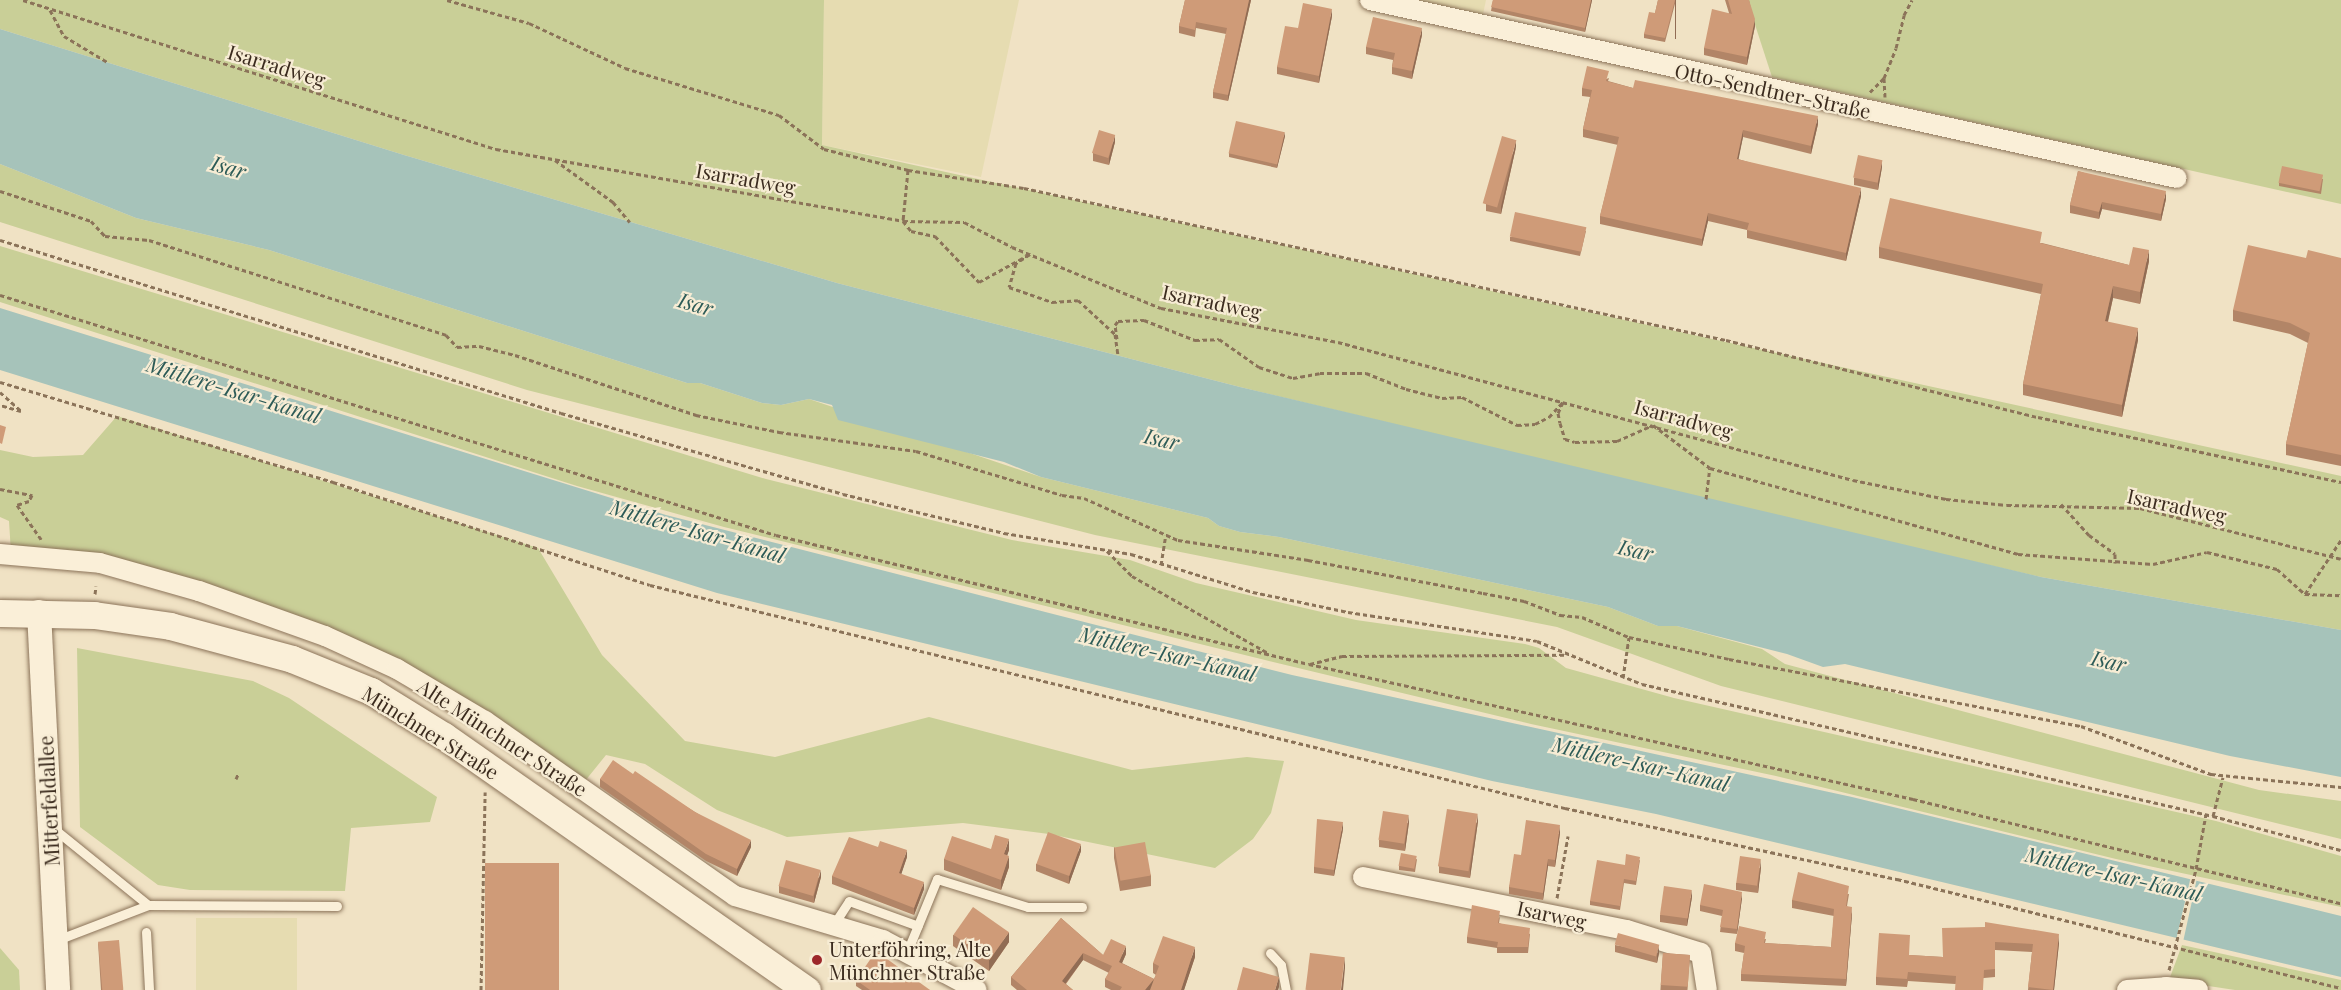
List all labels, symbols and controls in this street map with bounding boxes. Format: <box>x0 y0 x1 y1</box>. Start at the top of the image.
street label: Isarradweg <box>225 39 329 91</box>
street label: Otto-Sendtner-Straße <box>1673 58 1873 122</box>
water label: Isar <box>209 149 249 183</box>
street label: Isarradweg <box>694 157 798 199</box>
street label: Isarradweg <box>1160 279 1264 323</box>
water label: Isar <box>676 286 716 320</box>
water label: Mittlere-Isar-Kanal <box>144 351 324 427</box>
street label: Isarradweg <box>1632 393 1736 443</box>
water label: Isar <box>1142 422 1182 454</box>
street label: Isarradweg <box>2125 483 2229 527</box>
water label: Mittlere-Isar-Kanal <box>608 493 788 567</box>
water label: Isar <box>1616 533 1656 565</box>
water label: Mittlere-Isar-Kanal <box>1077 620 1259 686</box>
water label: Isar <box>2089 644 2129 676</box>
street label: Alte Münchner Straße <box>414 673 592 801</box>
street label: Münchner Straße <box>358 680 504 784</box>
water label: Mittlere-Isar-Kanal <box>1550 730 1732 796</box>
street label: Mitterfeldallee <box>33 735 63 867</box>
water label: Mittlere-Isar-Kanal <box>2023 840 2205 906</box>
street label: Isarweg <box>1515 895 1589 933</box>
place label: Unterföhring, Alte Münchner Straße <box>829 936 992 983</box>
marker: Unterföhring, Alte Münchner Straße <box>810 953 824 967</box>

